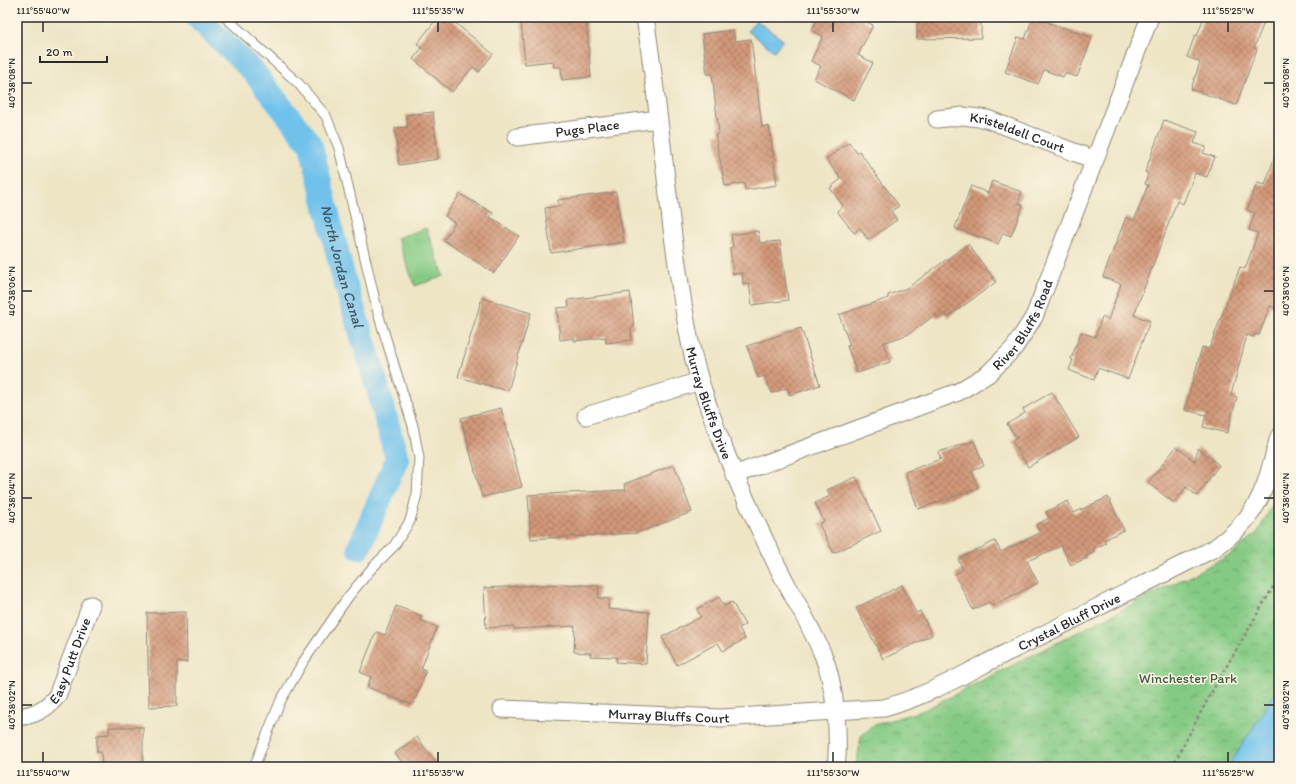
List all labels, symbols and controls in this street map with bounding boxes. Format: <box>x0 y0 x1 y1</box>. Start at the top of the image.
text: 111°55'40"W <box>16 4 70 17</box>
text: 111°55'35"W <box>412 4 465 17</box>
text: 111°55'30"W <box>806 4 860 17</box>
text: 111°55'25"W <box>1202 4 1254 17</box>
scale bar <box>40 38 107 64</box>
text: 20 m <box>46 45 73 59</box>
text: 40°38'08"N <box>5 58 18 108</box>
text: 40°38'08"N <box>1279 58 1292 108</box>
street label: Kristeldell Court <box>969 109 1067 157</box>
street label: Pugs Place <box>554 116 621 141</box>
water label: North Jordan Canal <box>317 203 368 332</box>
text: 40°38'06"N <box>5 266 18 316</box>
text: 40°38'06"N <box>1279 266 1292 316</box>
street label: River Bluffs Road <box>989 277 1057 374</box>
street label: Murray Bluffs Drive <box>682 345 736 462</box>
text: 40°38'04"N <box>5 473 18 523</box>
text: 40°38'04"N <box>1279 473 1292 523</box>
street label: Crystal Bluff Drive <box>1015 589 1124 655</box>
street label: Easy Putt Drive <box>46 615 95 708</box>
park label: Winchester Park <box>1139 670 1237 687</box>
text: 40°38'02"N <box>5 680 18 730</box>
text: 40°38'02"N <box>1279 680 1292 730</box>
street label: Murray Bluffs Court <box>608 705 730 727</box>
text: 111°55'40"W <box>16 766 70 779</box>
text: 111°55'35"W <box>412 766 465 779</box>
text: 111°55'30"W <box>806 766 860 779</box>
text: 111°55'25"W <box>1202 766 1254 779</box>

